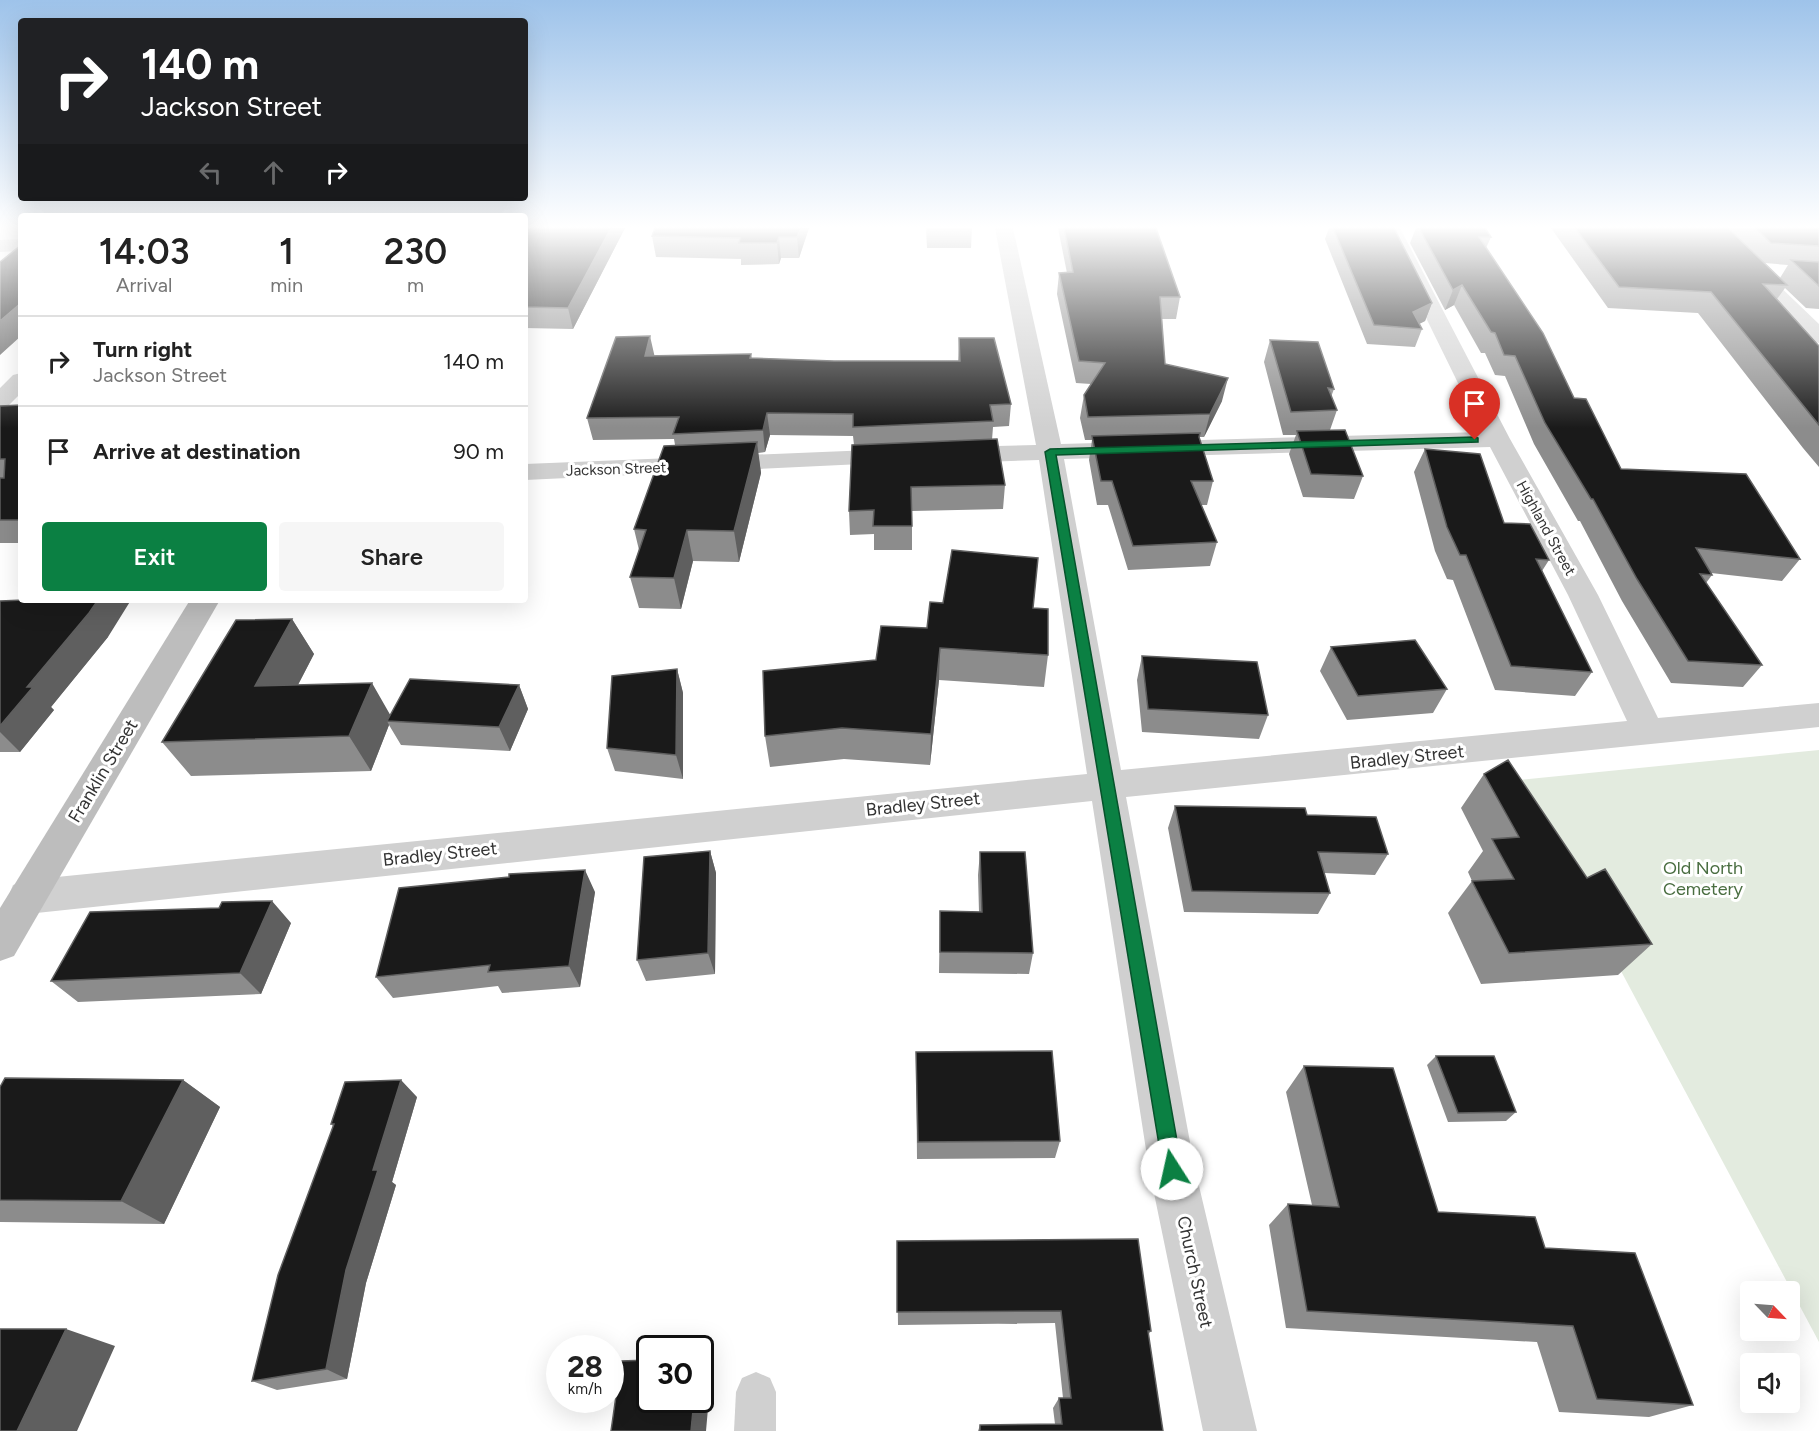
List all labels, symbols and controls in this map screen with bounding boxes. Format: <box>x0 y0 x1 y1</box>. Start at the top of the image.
text: 140 m <box>141 39 259 90</box>
icon: right <box>42 42 120 120</box>
text: Jackson Street <box>141 90 322 123</box>
icon: left <box>194 156 227 189</box>
icon: ahead <box>257 156 290 189</box>
icon: right <box>320 156 353 189</box>
text: 14:03 <box>99 230 190 273</box>
text: 1 <box>279 230 294 273</box>
text: 230 <box>384 230 447 273</box>
text: Arrival <box>116 273 172 297</box>
text: min <box>270 273 303 297</box>
text: m <box>407 273 424 297</box>
text: Turn right <box>93 336 192 363</box>
icon: right <box>42 345 75 378</box>
text: 140 m <box>443 348 504 375</box>
text: Jackson Street <box>93 363 227 387</box>
pin <box>1449 378 1500 440</box>
icon: arrive <box>1458 387 1491 420</box>
icon: arrive <box>42 435 75 468</box>
text: Arrive at destination <box>93 438 301 465</box>
text: 90 m <box>453 438 504 465</box>
street label: Jackson Street <box>565 458 667 480</box>
street label: Highland Street <box>1512 477 1580 579</box>
button: Exit <box>42 522 267 591</box>
button: Share <box>279 522 504 591</box>
street label: Franklin Street <box>64 715 143 827</box>
street label: Bradley Street <box>1349 740 1465 774</box>
street label: Bradley Street <box>865 787 981 821</box>
street label: Bradley Street <box>382 837 498 871</box>
park label: Old North Cemetery <box>1663 857 1744 900</box>
position arrow <box>1140 1137 1204 1201</box>
street label: Church Street <box>1172 1214 1218 1330</box>
north arrow <box>1740 1281 1800 1341</box>
map controls <box>1740 1281 1800 1413</box>
speed limit sign: 30 <box>636 1335 714 1413</box>
text: 28 <box>567 1348 603 1385</box>
button: sound <box>1740 1353 1800 1413</box>
text: km/h <box>568 1380 602 1398</box>

